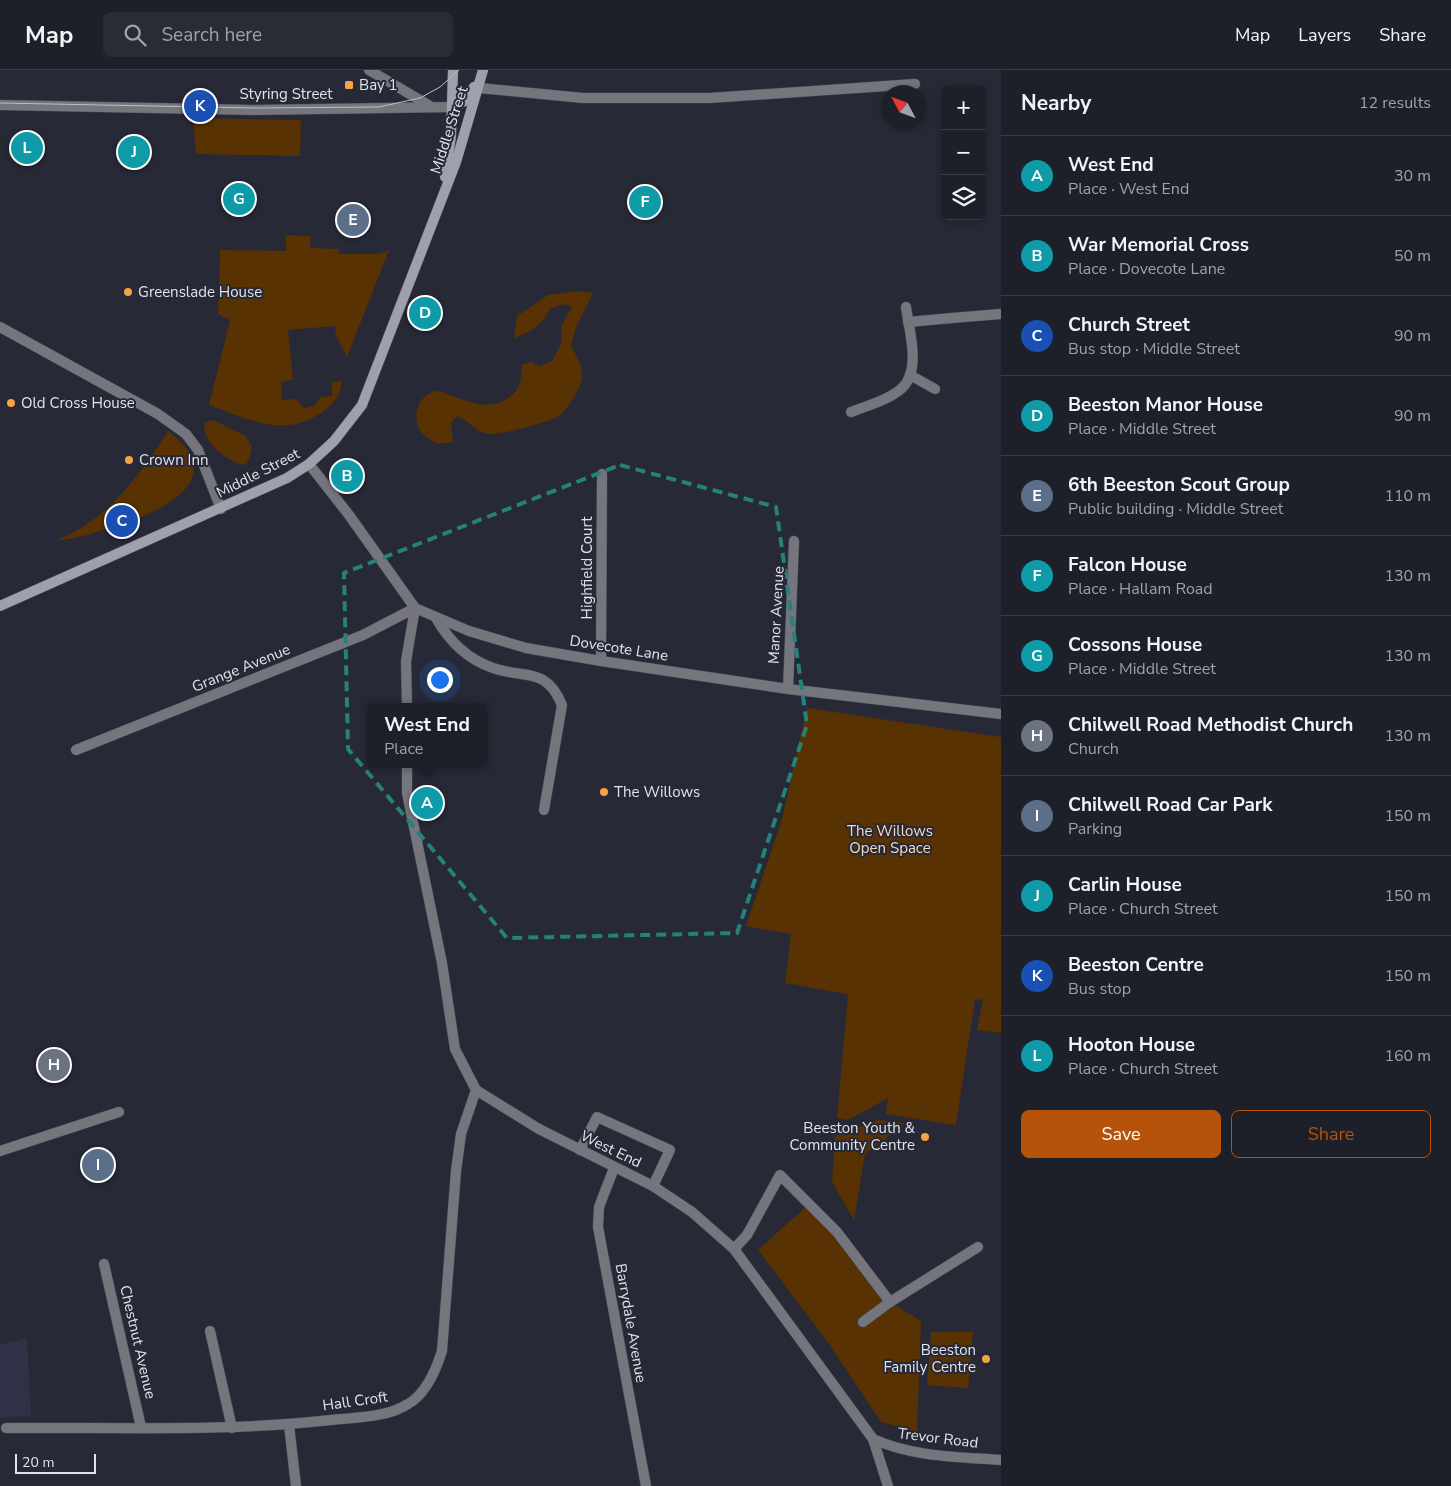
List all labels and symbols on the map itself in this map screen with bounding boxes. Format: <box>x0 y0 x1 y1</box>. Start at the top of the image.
place label: Bay 1 <box>359 75 398 95</box>
marker: Bay 1 <box>343 79 355 91</box>
street label: Middle Street <box>425 83 473 176</box>
street label: Styring Street <box>239 84 333 104</box>
north arrow <box>881 85 926 130</box>
pin: K <box>184 87 216 125</box>
pin: L <box>11 129 43 167</box>
pin: J <box>118 133 150 171</box>
pin: G <box>223 180 255 218</box>
pin: F <box>629 183 661 221</box>
pin: E <box>337 201 369 239</box>
place label: Greenslade House <box>138 282 262 302</box>
marker: Greenslade House <box>122 286 134 298</box>
pin: D <box>409 294 441 332</box>
place label: Old Cross House <box>21 393 135 413</box>
marker: Old Cross House <box>5 397 17 409</box>
street label: Middle Street <box>213 443 304 503</box>
place label: Crown Inn <box>139 450 208 470</box>
marker: Crown Inn <box>123 454 135 466</box>
pin: B <box>331 457 363 495</box>
pin: C <box>106 502 138 540</box>
street label: Highfield Court <box>577 516 597 619</box>
street label: Manor Avenue <box>763 566 789 664</box>
street label: Dovecote Lane <box>568 630 670 666</box>
street label: Grange Avenue <box>189 639 293 697</box>
your location <box>427 667 453 693</box>
place label: The Willows <box>614 782 700 802</box>
pin: A <box>411 784 443 822</box>
marker: The Willows <box>598 786 610 798</box>
park label: The Willows Open Space <box>847 821 933 858</box>
pin: H <box>38 1046 70 1084</box>
place label: Beeston Youth & Community Centre <box>790 1118 916 1155</box>
street label: West End <box>577 1126 645 1172</box>
marker: Beeston Youth & Community Centre <box>919 1131 931 1143</box>
pin: I <box>82 1146 114 1184</box>
street label: Barrydale Avenue <box>611 1262 651 1384</box>
street label: Chestnut Avenue <box>115 1283 161 1401</box>
place label: Beeston Family Centre <box>883 1340 976 1377</box>
marker: Beeston Family Centre <box>980 1353 992 1365</box>
street label: Hall Croft <box>321 1386 390 1415</box>
street label: Trevor Road <box>897 1423 979 1453</box>
scale bar <box>15 1451 96 1474</box>

